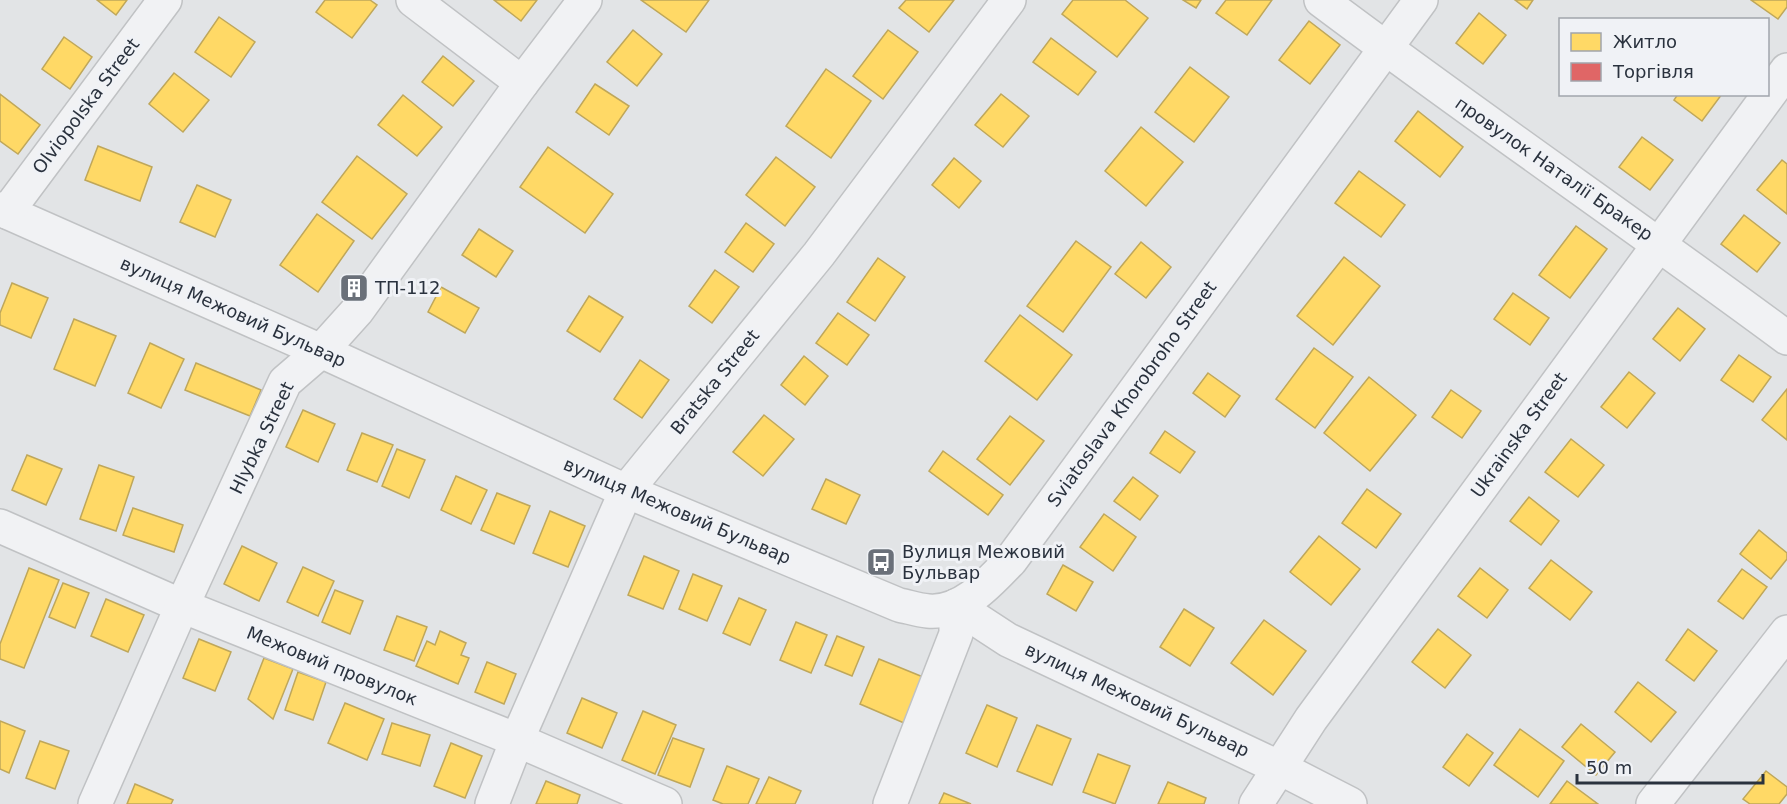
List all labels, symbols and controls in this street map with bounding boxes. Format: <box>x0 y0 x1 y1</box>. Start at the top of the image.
legend <box>1559 18 1769 96</box>
text: Житло <box>1613 31 1677 52</box>
street label: Olviopolska Street <box>28 34 143 178</box>
text: Торгівля <box>1612 61 1694 82</box>
street label: провулок Наталії Бракер <box>1452 92 1657 245</box>
street label: вулиця Межовий Бульвар <box>117 252 349 371</box>
building icon: ТП-112 <box>338 272 370 304</box>
place label: ТП-112 <box>374 277 440 298</box>
street label: Sviatoslava Khorobroho Street <box>1043 277 1220 511</box>
street label: Bratska Street <box>666 325 763 438</box>
street label: Ukrainska Street <box>1466 368 1571 501</box>
street label: Hlybka Street <box>225 378 298 497</box>
street label: вулиця Межовий Бульвар <box>560 453 794 568</box>
place label: Вулиця Межовий Бульвар <box>902 541 1065 583</box>
bus stop icon: Вулиця Межовий Бульвар <box>865 546 897 578</box>
street label: Межовий провулок <box>244 622 421 709</box>
street label: вулиця Межовий Бульвар <box>1022 638 1253 761</box>
scale bar <box>1577 747 1763 785</box>
text: 50 m <box>1586 757 1632 778</box>

